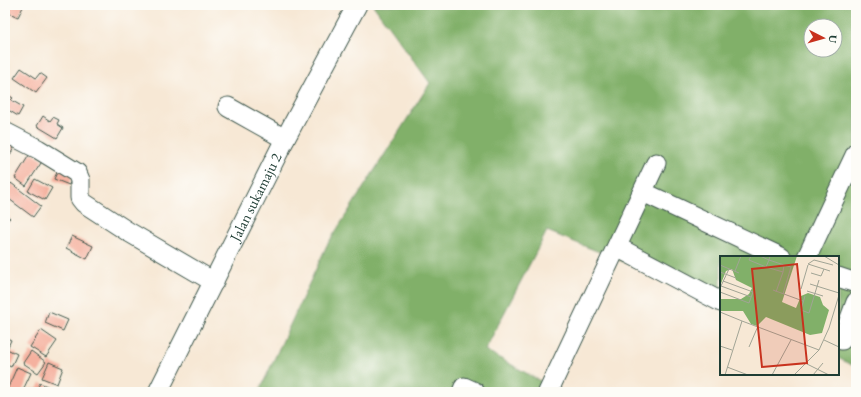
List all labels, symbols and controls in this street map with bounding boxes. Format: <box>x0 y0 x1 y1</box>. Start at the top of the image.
north arrow <box>803 18 843 58</box>
text: U <box>825 34 840 45</box>
street label: Jalan sukamaju 2 <box>224 149 286 246</box>
inset map <box>720 256 839 375</box>

